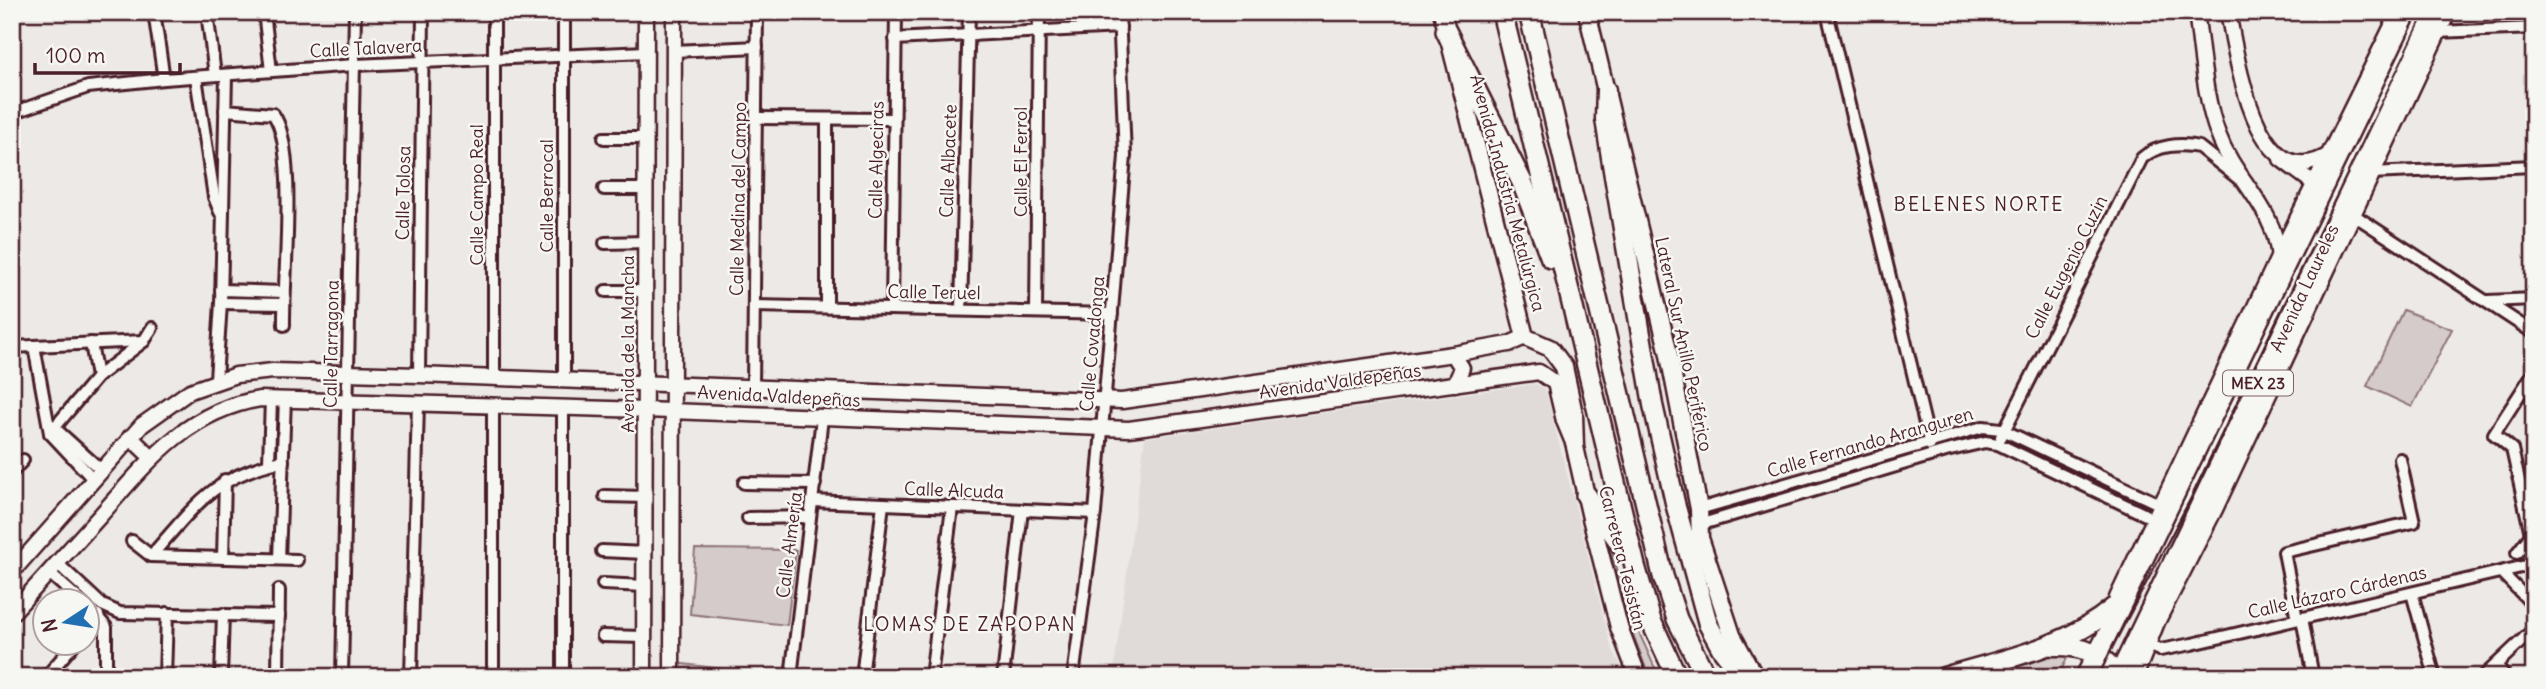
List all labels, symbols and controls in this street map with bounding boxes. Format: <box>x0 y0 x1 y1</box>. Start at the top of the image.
scale bar <box>35 32 180 76</box>
street label: Calle Talavera <box>309 34 423 62</box>
text: 100 m <box>46 42 105 69</box>
street label: Avenida Industria Metalúrgica <box>1465 72 1551 314</box>
street label: Calle Algeciras <box>863 101 889 219</box>
street label: Calle Medina del Campo <box>725 102 751 296</box>
street label: Calle Albacete <box>935 104 961 218</box>
street label: Calle El Ferrol <box>1009 107 1032 217</box>
street label: Calle Campo Real <box>465 124 488 266</box>
street label: Calle Berrocal <box>535 139 558 253</box>
street label: Calle Tolosa <box>391 145 415 241</box>
street label: Calle Eugenio Cuzin <box>2020 191 2112 343</box>
district label: BELENES NORTE <box>1894 192 2065 216</box>
street label: Avenida Laureles <box>2264 220 2344 356</box>
street label: Lateral Sur Anillo Periférico <box>1650 235 1718 453</box>
street label: Avenida de la Mancha <box>616 255 639 433</box>
street label: Calle Covadonga <box>1075 275 1109 413</box>
street label: Calle Tarragona <box>318 280 344 408</box>
street label: Calle Teruel <box>887 280 981 304</box>
street label: Avenida Valdepeñas <box>1258 358 1422 404</box>
road number: MEX 23 <box>2223 370 2293 396</box>
street label: Avenida Valdepeñas <box>697 380 861 412</box>
street label: Calle Fernando Aranguren <box>1764 402 1976 482</box>
street label: Calle Alcuda <box>904 477 1004 503</box>
street label: Carretera Tesistán <box>1594 483 1652 633</box>
street label: Calle Almería <box>771 491 807 599</box>
street label: Calle Lázaro Cárdenas <box>2245 560 2429 624</box>
north arrow <box>32 588 102 658</box>
district label: LOMAS DE ZAPOPAN <box>863 612 1077 636</box>
text: N <box>36 617 62 634</box>

